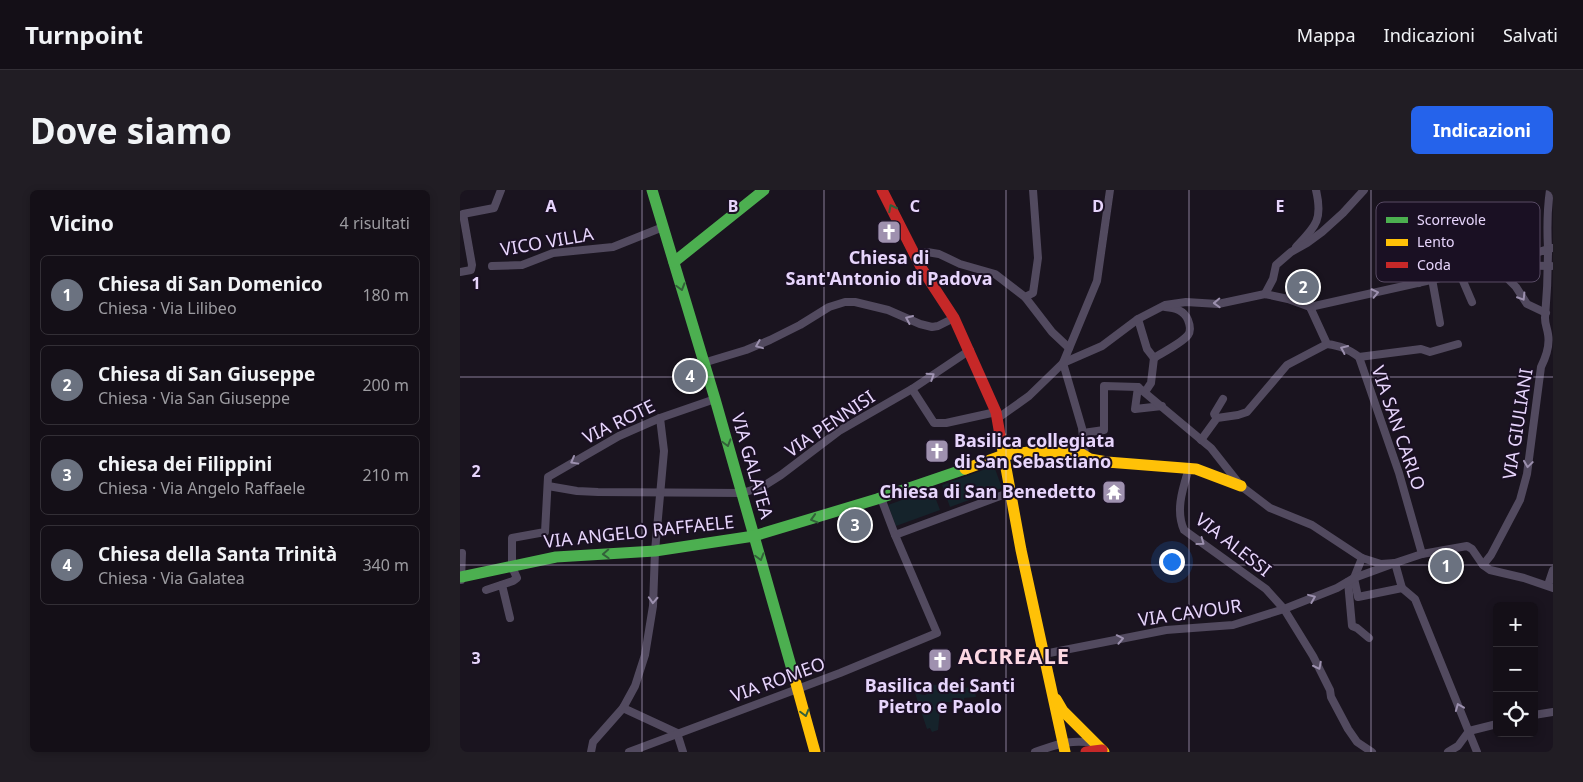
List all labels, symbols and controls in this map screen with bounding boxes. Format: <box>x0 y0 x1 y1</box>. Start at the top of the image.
text: Turnpoint <box>25 18 143 51</box>
text: Mappa <box>1297 23 1356 47</box>
text: Indicazioni <box>1384 23 1475 47</box>
text: Salvati <box>1503 23 1558 47</box>
button: Indicazioni <box>1411 106 1553 154</box>
text: Dove siamo <box>30 107 232 154</box>
text: A <box>545 195 557 217</box>
text: B <box>728 195 738 217</box>
text: C <box>910 195 920 217</box>
text: D <box>1092 195 1104 217</box>
text: E <box>1276 195 1285 217</box>
legend <box>1376 202 1540 282</box>
one-way arrow <box>888 204 898 213</box>
text: Vicino <box>50 209 114 237</box>
text: Scorrevole <box>1417 210 1486 229</box>
text: 4 risultati <box>340 212 410 234</box>
church icon: Chiesa di Sant'Antonio di Padova <box>876 219 902 245</box>
street label: VICO VILLA <box>498 221 596 261</box>
text: Lento <box>1417 232 1454 251</box>
place label: Chiesa di Sant'Antonio di Padova <box>785 245 993 290</box>
text: Coda <box>1417 255 1451 274</box>
pin: 2 <box>1287 268 1319 306</box>
text: Chiesa di San Domenico <box>98 271 323 297</box>
text: 1 <box>471 272 481 294</box>
one-way arrow <box>676 282 686 291</box>
text: 1 <box>62 284 72 306</box>
text: 180 m <box>362 284 409 306</box>
one-way arrow <box>1370 288 1379 299</box>
one-way arrow <box>1516 291 1526 300</box>
text: Chiesa · Via Lilibeo <box>98 297 237 319</box>
one-way arrow <box>1213 298 1221 308</box>
one-way arrow <box>905 315 914 326</box>
one-way arrow <box>756 339 764 349</box>
one-way arrow <box>1340 344 1349 355</box>
pin: 4 <box>674 357 706 395</box>
text: Chiesa di San Giuseppe <box>98 361 315 387</box>
street label: VIA SAN CARLO <box>1366 362 1431 493</box>
street label: VIA GIULIANI <box>1496 367 1538 481</box>
one-way arrow <box>925 373 935 382</box>
text: 2 <box>62 374 72 396</box>
text: 200 m <box>362 374 409 396</box>
street label: VIA PENNISI <box>780 384 879 462</box>
text: Chiesa · Via San Giuseppe <box>98 387 290 409</box>
street label: VIA ROTE <box>578 393 659 449</box>
street label: VIA GALATEA <box>726 410 780 522</box>
place label: Basilica collegiata di San Sebastiano <box>954 428 1115 473</box>
one-way arrow <box>722 438 732 446</box>
church icon: Basilica collegiata di San Sebastiano <box>924 438 950 464</box>
text: chiesa dei Filippini <box>98 451 272 477</box>
one-way arrow <box>571 454 580 464</box>
text: 2 <box>471 460 481 482</box>
one-way arrow <box>1523 461 1534 469</box>
text: 3 <box>62 464 72 486</box>
text: 210 m <box>362 464 409 486</box>
text: Chiesa · Via Angelo Raffaele <box>98 477 305 499</box>
place label: Chiesa di San Benedetto <box>879 479 1096 503</box>
temple icon: Chiesa di San Benedetto <box>1101 479 1127 505</box>
pin: 3 <box>839 506 871 544</box>
street label: VIA ALESSI <box>1191 507 1276 581</box>
street label: VIA ANGELO RAFFAELE <box>543 509 735 553</box>
one-way arrow <box>810 514 818 524</box>
one-way arrow <box>1195 536 1205 545</box>
text: Chiesa della Santa Trinità <box>98 541 337 567</box>
pin: 1 <box>1430 547 1462 585</box>
one-way arrow <box>602 548 610 559</box>
your location <box>1159 549 1185 575</box>
one-way arrow <box>754 552 765 561</box>
text: 4 <box>62 554 72 576</box>
text: 340 m <box>362 554 409 576</box>
text: Chiesa · Via Galatea <box>98 567 245 589</box>
street label: VIA CAVOUR <box>1137 593 1243 631</box>
one-way arrow <box>1307 594 1316 604</box>
one-way arrow <box>647 596 658 604</box>
map controls <box>1493 602 1538 737</box>
button: + <box>1493 602 1538 647</box>
one-way arrow <box>1116 634 1124 645</box>
district label: ACIREALE <box>958 640 1070 670</box>
text: 3 <box>471 647 481 669</box>
church icon: Basilica dei Santi Pietro e Paolo <box>927 647 953 673</box>
button: − <box>1493 647 1538 692</box>
street label: VIA ROMEO <box>727 651 828 707</box>
one-way arrow <box>1312 661 1322 670</box>
place label: Basilica dei Santi Pietro e Paolo <box>865 673 1015 718</box>
button: locate <box>1493 692 1538 737</box>
one-way arrow <box>1454 703 1465 712</box>
one-way arrow <box>799 708 809 716</box>

